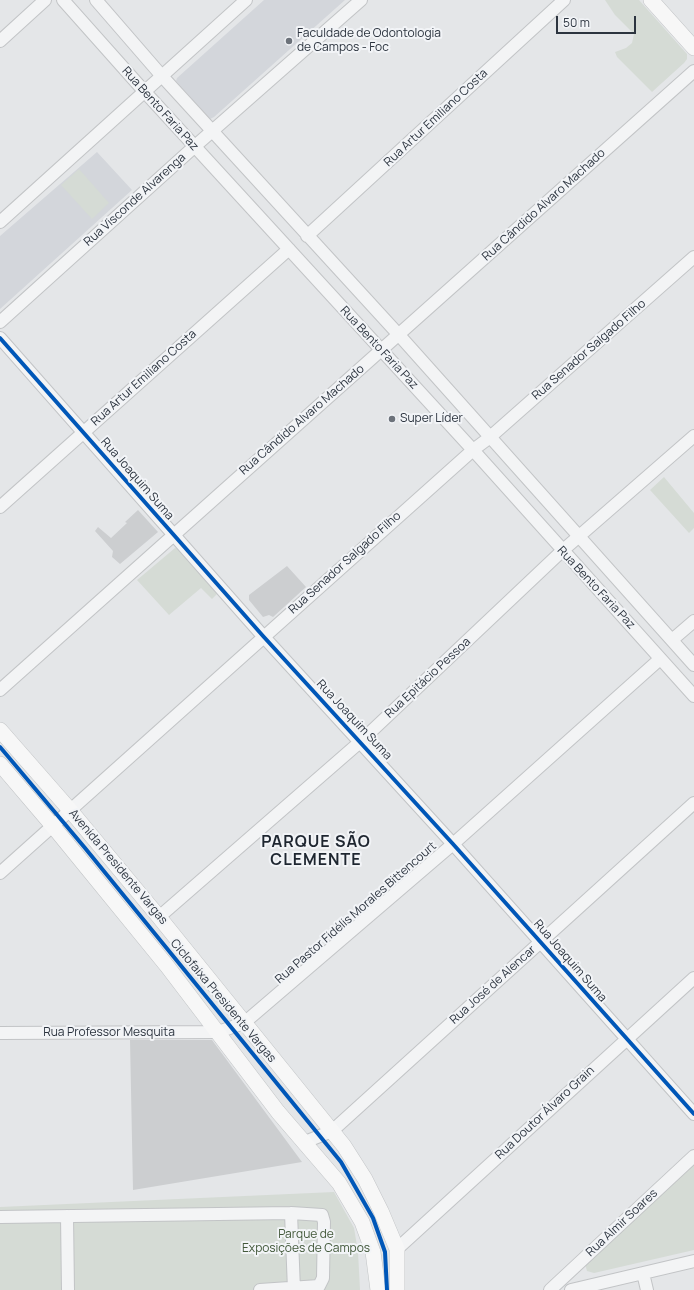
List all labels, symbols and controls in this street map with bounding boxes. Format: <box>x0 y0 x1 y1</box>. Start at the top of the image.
scale bar <box>558 8 638 34</box>
text: 50 m <box>563 14 590 31</box>
place label: Faculdade de Odontologia de Campos - Foc <box>297 27 441 55</box>
marker: Faculdade de Odontologia de Campos - Foc <box>284 36 294 46</box>
street label: Rua Bento Faria Paz <box>119 64 201 154</box>
street label: Rua Artur Emiliano Costa <box>381 66 491 170</box>
street label: Rua Cândido Alvaro Machado <box>480 146 608 264</box>
street label: Rua Visconde Alvarenga <box>81 151 189 249</box>
street label: Rua Senador Salgado Filho <box>529 297 649 403</box>
street label: Rua Bento Faria Paz <box>337 304 421 392</box>
street label: Rua Artur Emiliano Costa <box>88 327 200 429</box>
street label: Rua Cândido Alvaro Machado <box>237 362 367 478</box>
place label: Super Líder <box>400 412 463 426</box>
marker: Super Líder <box>387 414 397 424</box>
street label: Rua Joaquim Suma <box>97 435 177 523</box>
street label: Rua Senador Salgado Filho <box>286 509 404 617</box>
street label: Rua Bento Faria Paz <box>554 544 638 632</box>
street label: Rua Epitácio Pessoa <box>382 635 474 721</box>
street label: Rua Joaquim Suma <box>313 677 395 763</box>
street label: Avenida Presidente Vargas <box>66 806 170 928</box>
district label: PARQUE SÃO CLEMENTE <box>261 833 371 871</box>
street label: Rua Pastor Fidélis Morales Bittencourt <box>273 839 439 987</box>
street label: Rua Joaquim Suma <box>530 917 610 1005</box>
street label: Ciclofaixa Presidente Vargas <box>167 936 279 1066</box>
street label: Rua José de Alencar <box>447 943 539 1027</box>
street label: Rua Professor Mesquita <box>43 1026 175 1040</box>
street label: Rua Doutor Álvaro Grain <box>493 1063 597 1163</box>
street label: Rua Almir Soares <box>583 1186 661 1260</box>
park label: Parque de Exposições de Campos <box>242 1228 370 1256</box>

